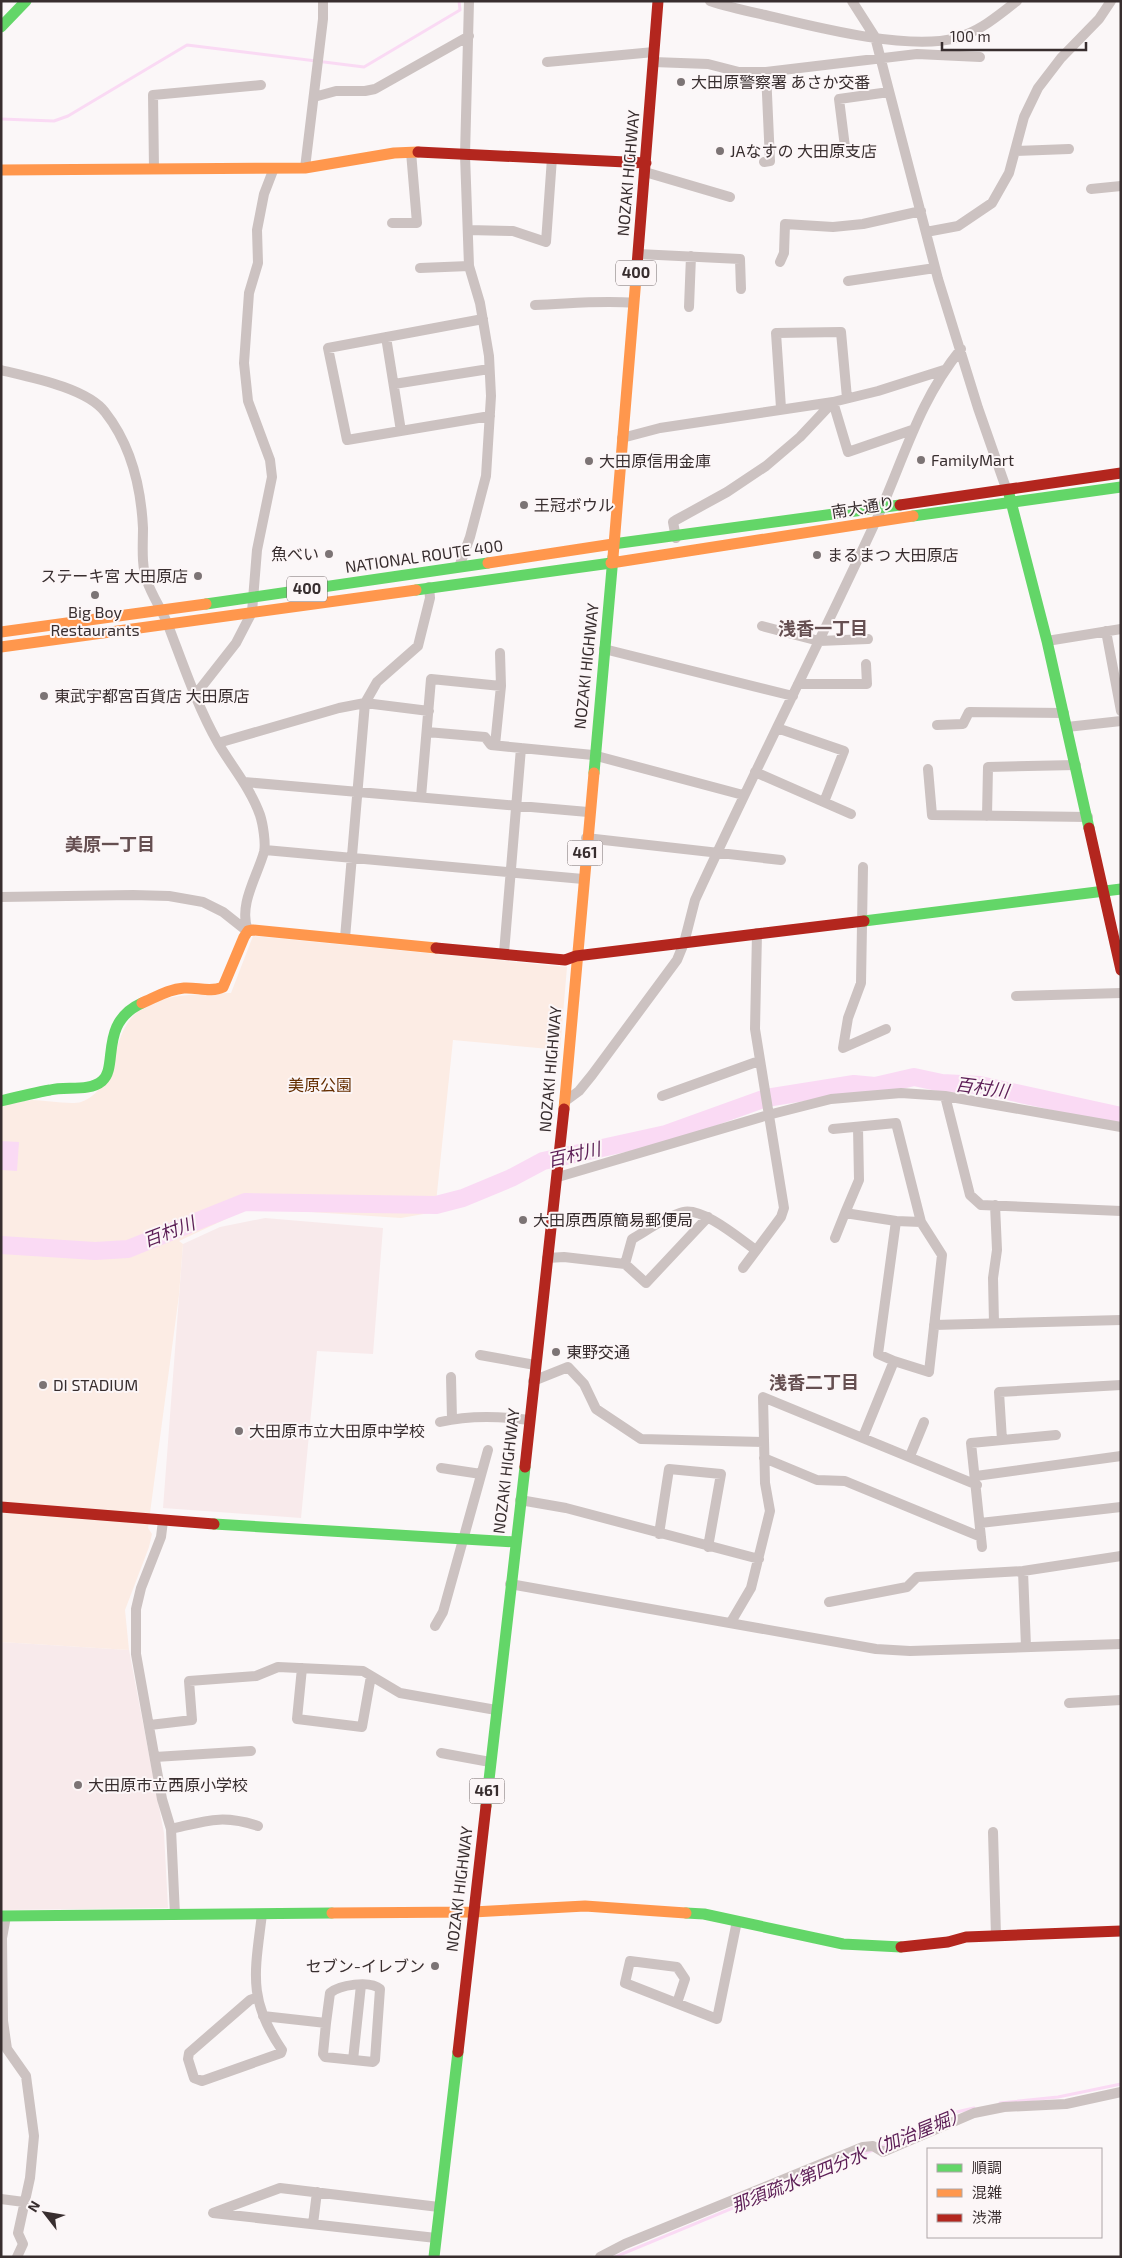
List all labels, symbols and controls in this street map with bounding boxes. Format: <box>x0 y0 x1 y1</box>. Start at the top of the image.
scale bar <box>942 20 1086 52</box>
text: 100 m <box>950 27 991 45</box>
place label: 大田原警察署 あさか交番 <box>691 72 871 91</box>
marker: 大田原警察署 あさか交番 <box>675 76 687 88</box>
street label: NOZAKI HIGHWAY <box>613 109 642 237</box>
place label: JAなすの 大田原支店 <box>730 141 877 160</box>
marker: JAなすの 大田原支店 <box>714 145 726 157</box>
road number: 400 <box>616 260 656 286</box>
place label: FamilyMart <box>931 450 1014 469</box>
place label: 大田原信用金庫 <box>599 451 711 470</box>
marker: FamilyMart <box>915 454 927 466</box>
marker: 大田原信用金庫 <box>583 455 595 467</box>
street label: 南大通り <box>830 492 896 521</box>
place label: 王冠ボウル <box>534 495 614 514</box>
marker: 王冠ボウル <box>518 499 530 511</box>
street label: NATIONAL ROUTE 400 <box>344 535 504 576</box>
place label: 魚べい <box>271 544 319 563</box>
place label: まるまつ 大田原店 <box>827 545 959 564</box>
marker: 魚べい <box>323 548 335 560</box>
marker: まるまつ 大田原店 <box>811 549 823 561</box>
place label: ステーキ宮 大田原店 <box>40 566 188 585</box>
marker: ステーキ宮 大田原店 <box>192 570 204 582</box>
road number: 400 <box>287 576 327 602</box>
marker: Big Boy Restaurants <box>89 589 101 601</box>
place label: Big Boy Restaurants <box>50 602 140 639</box>
street label: NOZAKI HIGHWAY <box>569 602 602 730</box>
district label: 浅香一丁目 <box>778 617 868 639</box>
place label: 東武宇都宮百貨店 大田原店 <box>54 686 250 705</box>
marker: 東武宇都宮百貨店 大田原店 <box>38 690 50 702</box>
district label: 美原一丁目 <box>65 833 155 855</box>
road number: 461 <box>568 840 602 866</box>
street label: NOZAKI HIGHWAY <box>535 1005 564 1133</box>
water label: 百村川 <box>954 1072 1012 1102</box>
park label: 美原公園 <box>288 1075 352 1094</box>
water label: 百村川 <box>545 1137 605 1171</box>
water label: 百村川 <box>139 1210 200 1251</box>
place label: 大田原西原簡易郵便局 <box>533 1210 693 1229</box>
marker: 大田原西原簡易郵便局 <box>517 1214 529 1226</box>
place label: 東野交通 <box>566 1342 630 1361</box>
marker: 東野交通 <box>550 1346 562 1358</box>
district label: 浅香二丁目 <box>769 1371 859 1393</box>
place label: DI STADIUM <box>53 1375 138 1394</box>
marker: DI STADIUM <box>37 1379 49 1391</box>
street label: NOZAKI HIGHWAY <box>488 1407 523 1535</box>
place label: 大田原市立大田原中学校 <box>249 1421 425 1440</box>
marker: 大田原市立大田原中学校 <box>233 1425 245 1437</box>
place label: 大田原市立西原小学校 <box>88 1775 248 1794</box>
road number: 461 <box>470 1778 504 1804</box>
marker: 大田原市立西原小学校 <box>72 1779 84 1791</box>
street label: NOZAKI HIGHWAY <box>441 1825 476 1953</box>
place label: セブン-イレブン <box>306 1956 425 1975</box>
marker: セブン-イレブン <box>429 1960 441 1972</box>
water label: 那須疏水第四分水（加治屋堀） <box>728 2102 970 2216</box>
legend <box>927 2148 1102 2238</box>
text: 順調 <box>972 2158 1002 2176</box>
text: 混雑 <box>972 2183 1002 2201</box>
north arrow <box>20 2188 70 2238</box>
text: N <box>24 2197 43 2215</box>
text: 渋滞 <box>972 2208 1002 2226</box>

